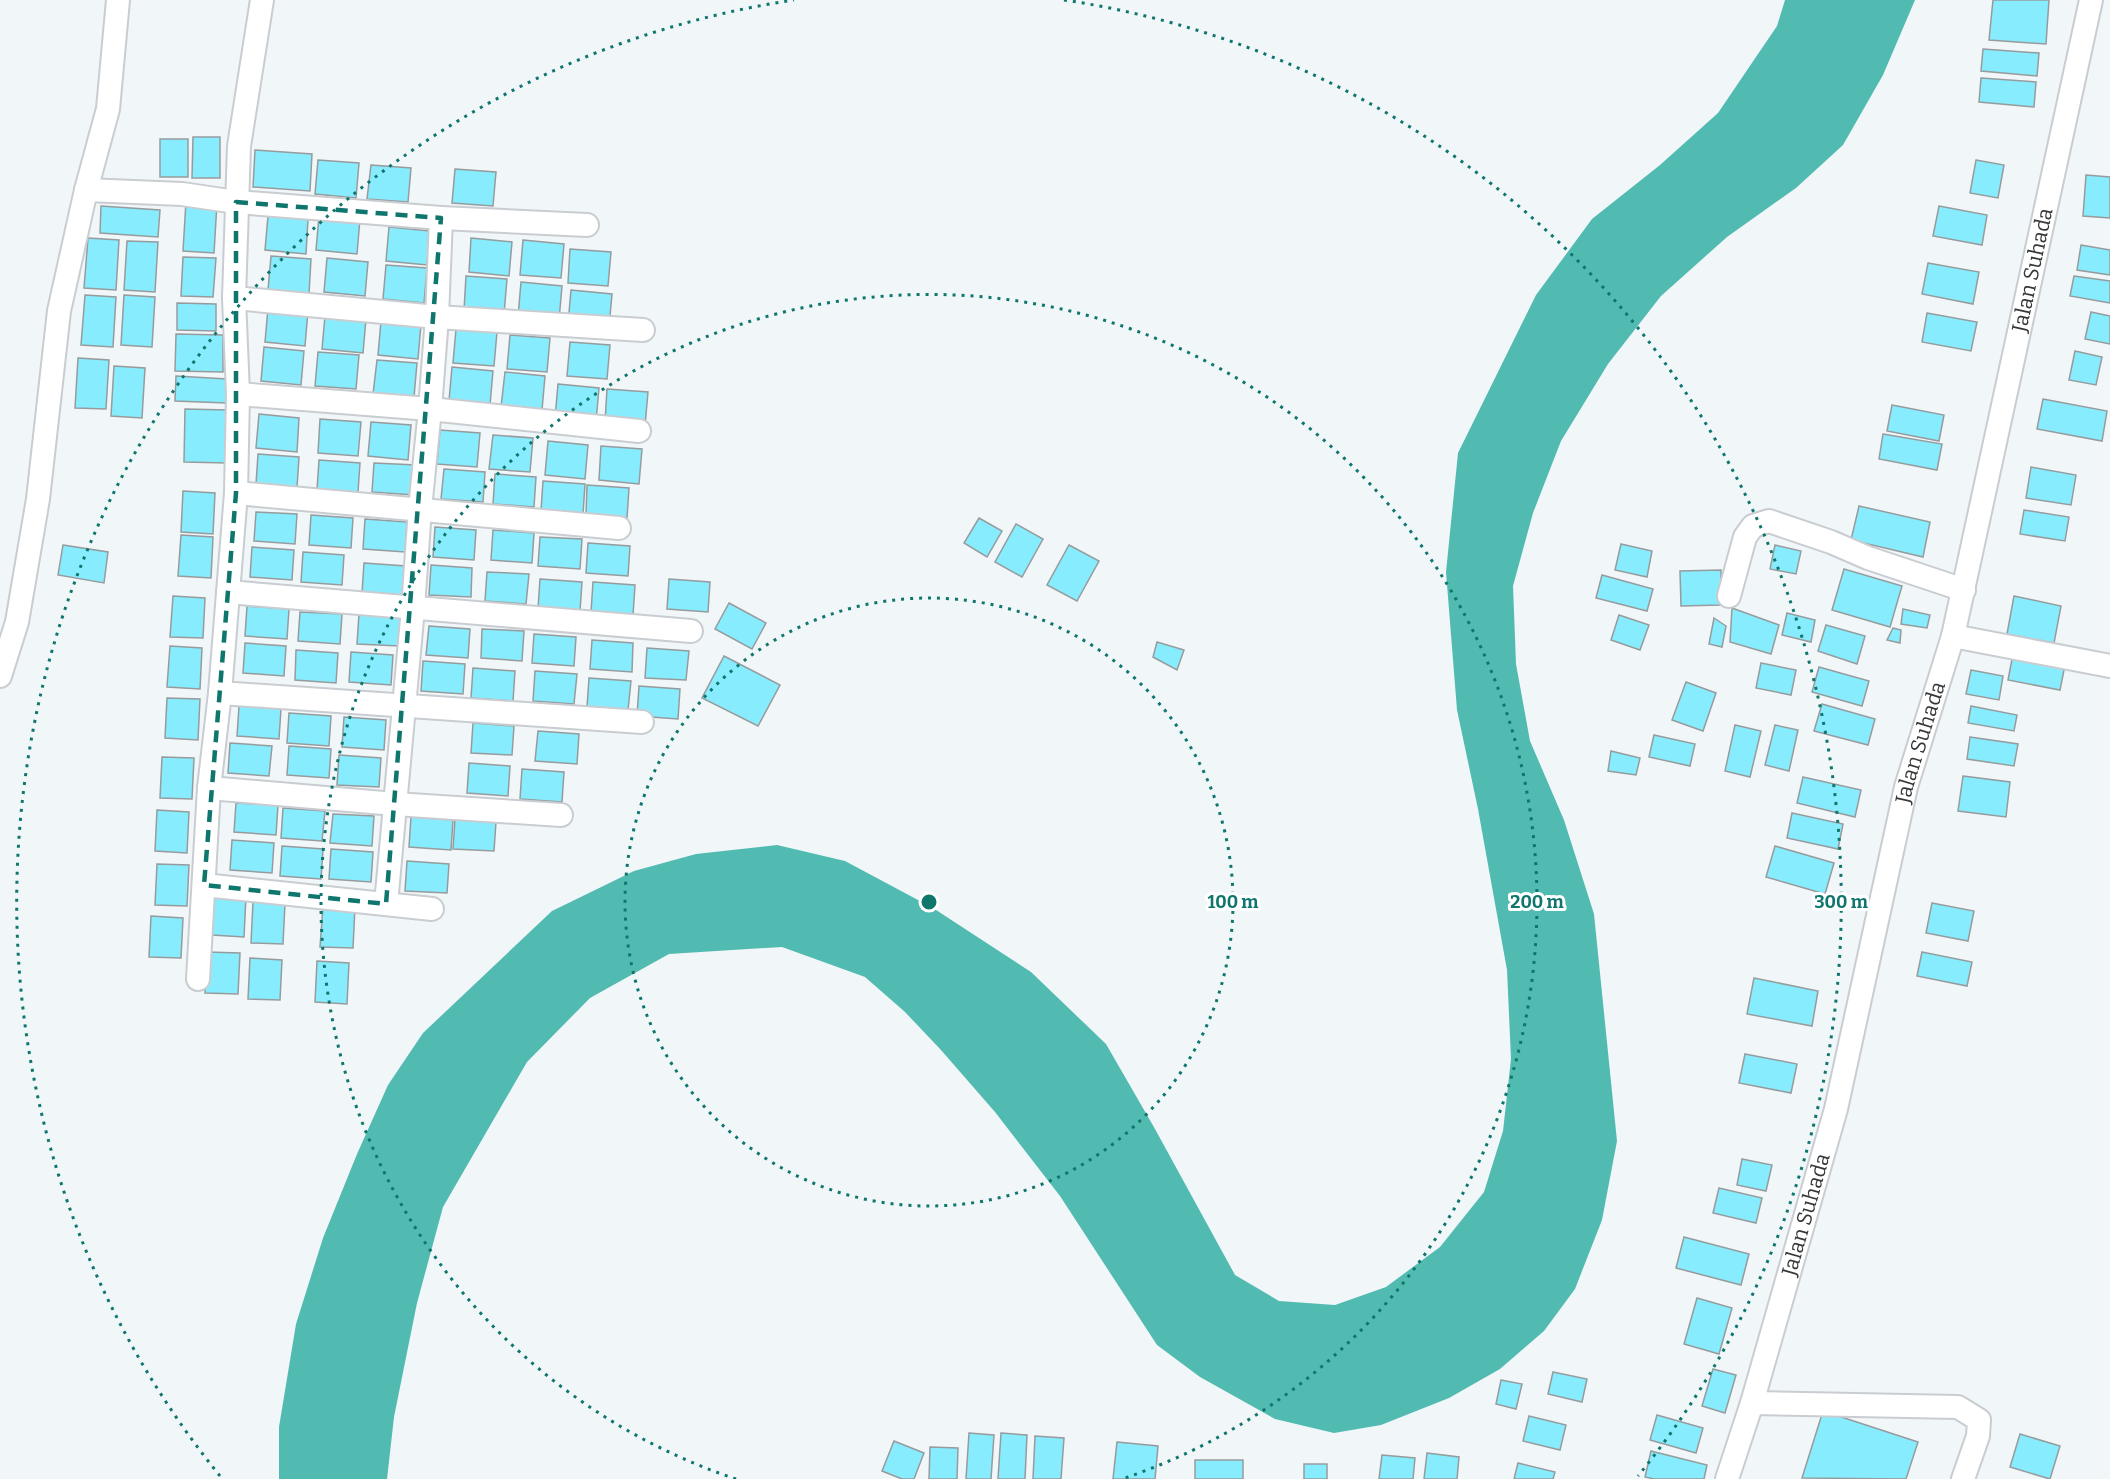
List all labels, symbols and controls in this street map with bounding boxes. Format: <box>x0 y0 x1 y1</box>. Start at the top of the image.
street label: Jalan Suhada <box>2006 205 2059 335</box>
street label: Jalan Suhada <box>1890 678 1951 807</box>
text: 100 m <box>1207 891 1259 913</box>
text: 200 m <box>1510 891 1564 913</box>
text: 300 m <box>1814 891 1868 913</box>
centre of rings <box>919 892 939 912</box>
street label: Jalan Suhada <box>1776 1150 1836 1280</box>

